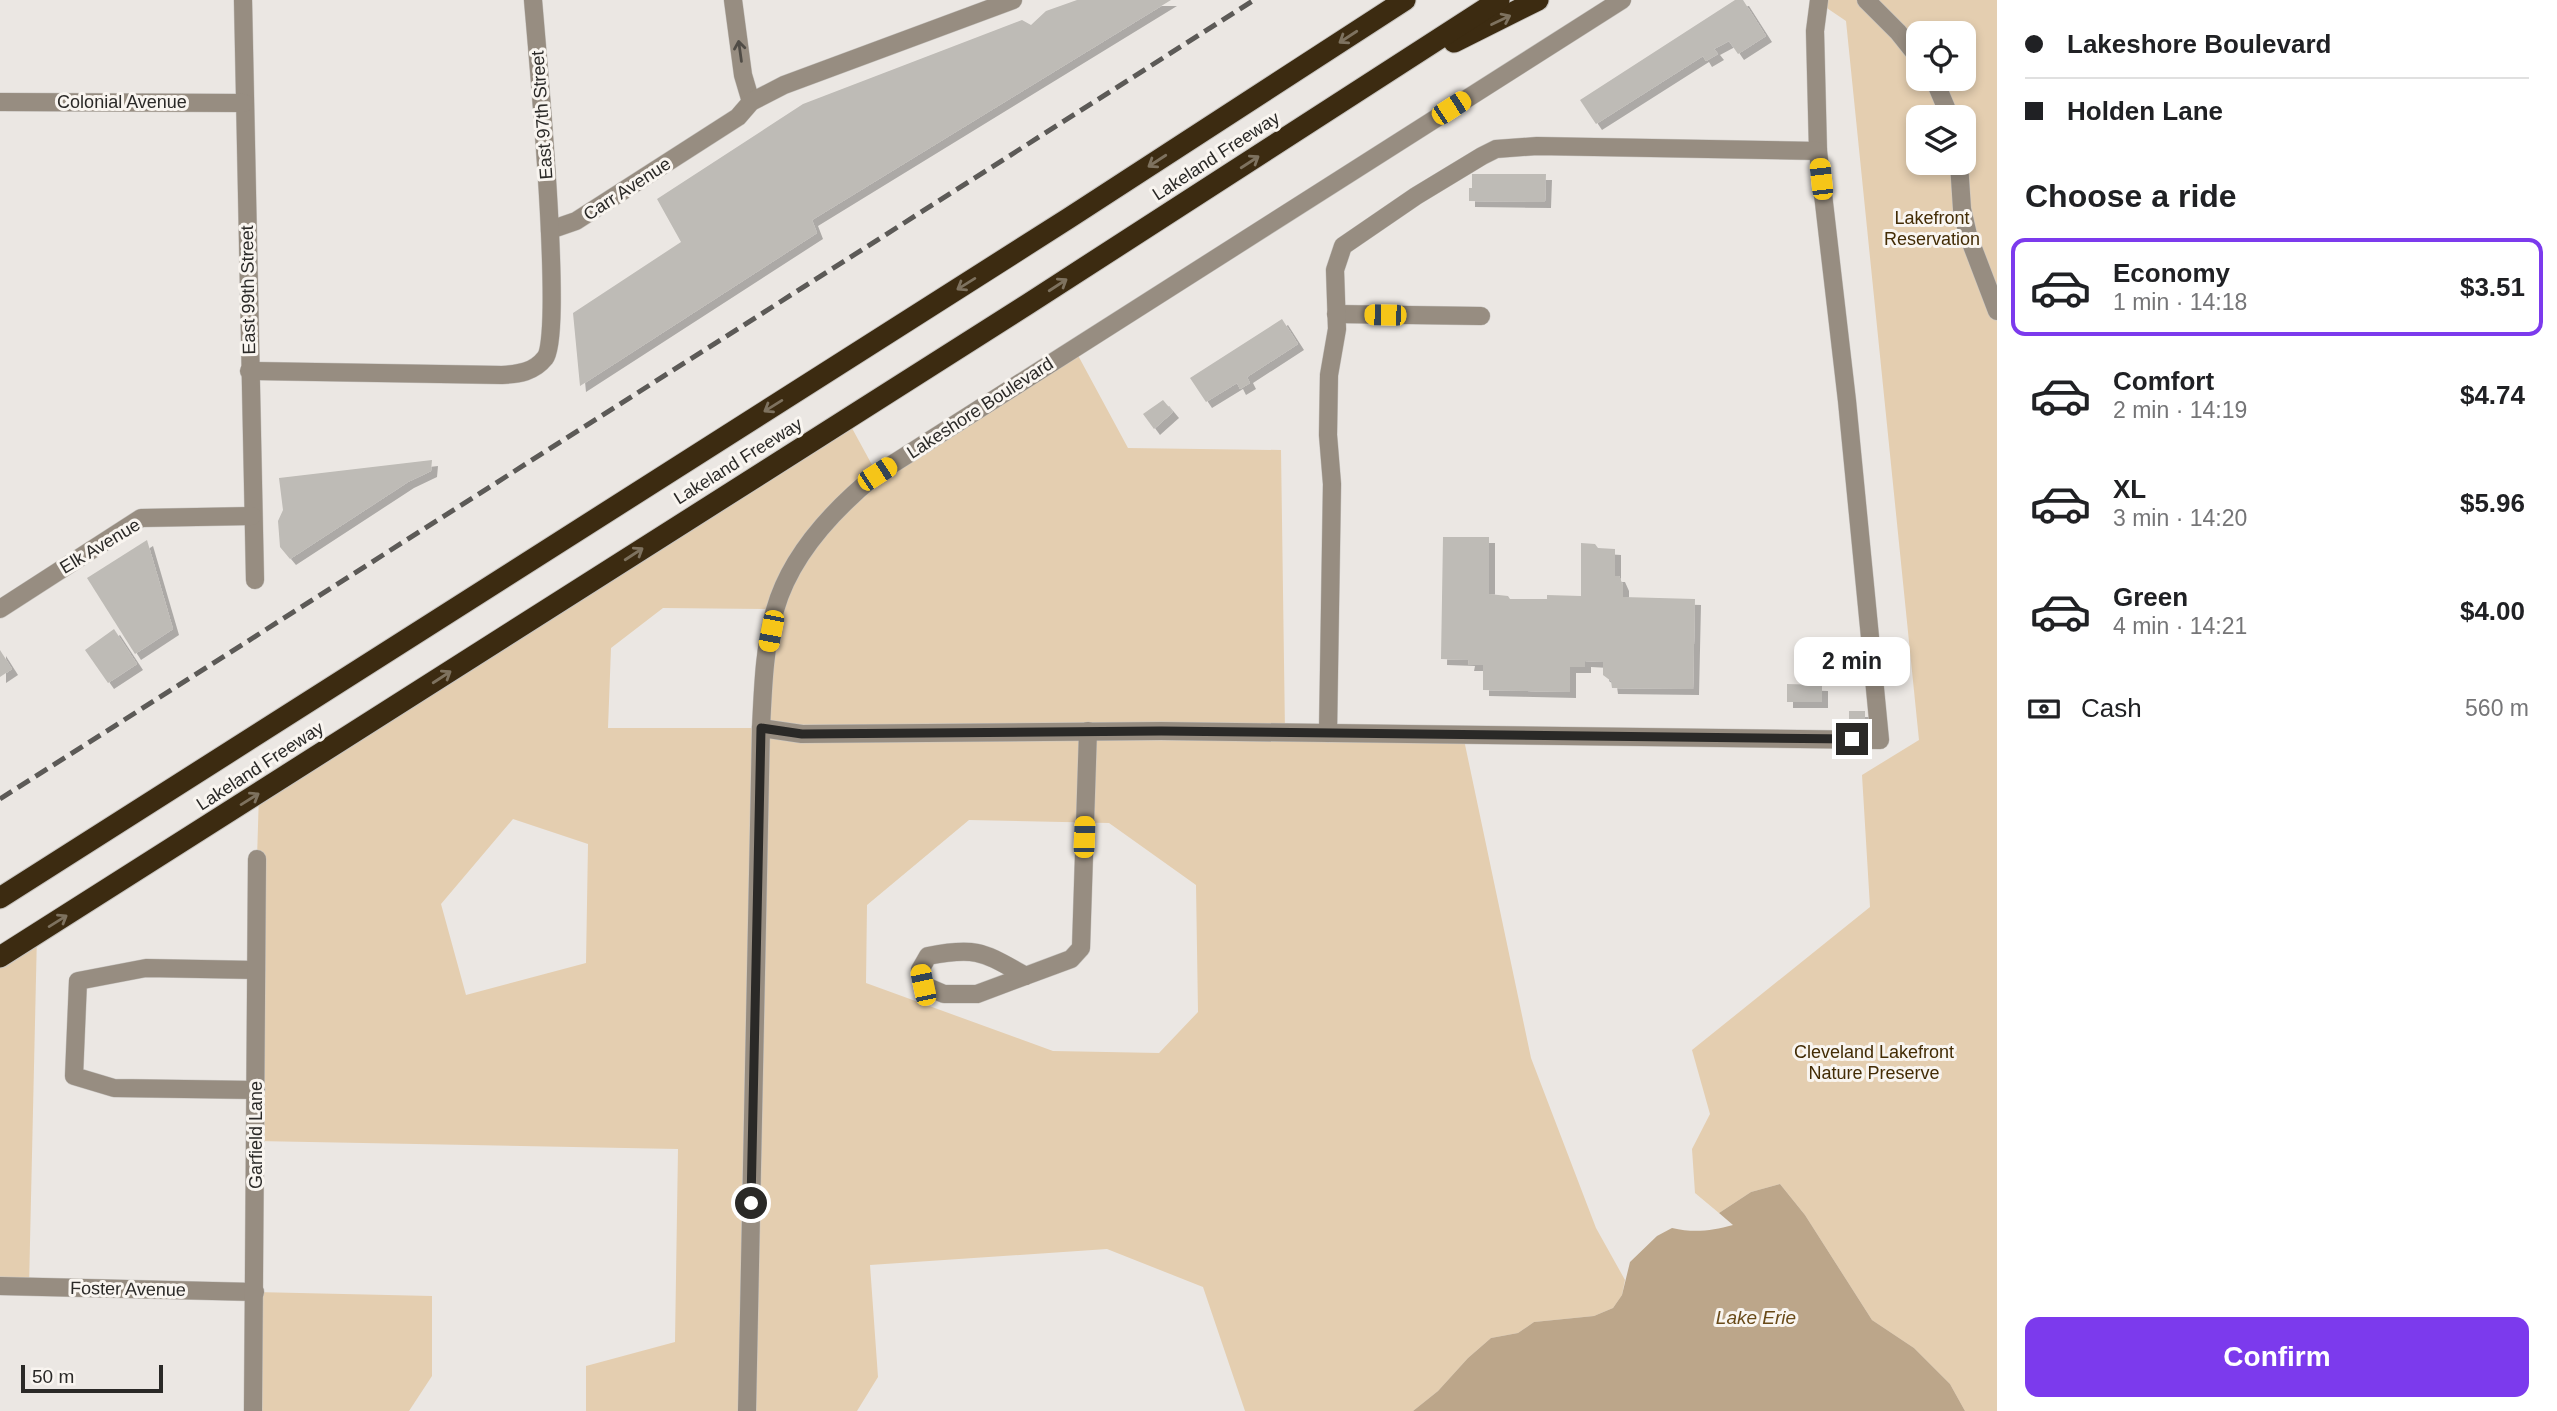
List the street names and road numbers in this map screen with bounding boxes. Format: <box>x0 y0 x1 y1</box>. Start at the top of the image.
street label: East 97th Street <box>528 50 556 180</box>
street label: Colonial Avenue <box>57 92 187 112</box>
street label: Lakeland Freeway <box>1149 108 1283 204</box>
street label: Carr Avenue <box>580 153 674 225</box>
street label: East 99th Street <box>237 225 259 355</box>
street label: Lakeshore Boulevard <box>903 353 1057 463</box>
street label: Lakeland Freeway <box>670 414 806 508</box>
street label: Elk Avenue <box>56 514 144 578</box>
street label: Lakeland Freeway <box>193 718 327 814</box>
street label: Garfield Lane <box>246 1081 266 1189</box>
street label: Foster Avenue <box>70 1278 186 1300</box>

